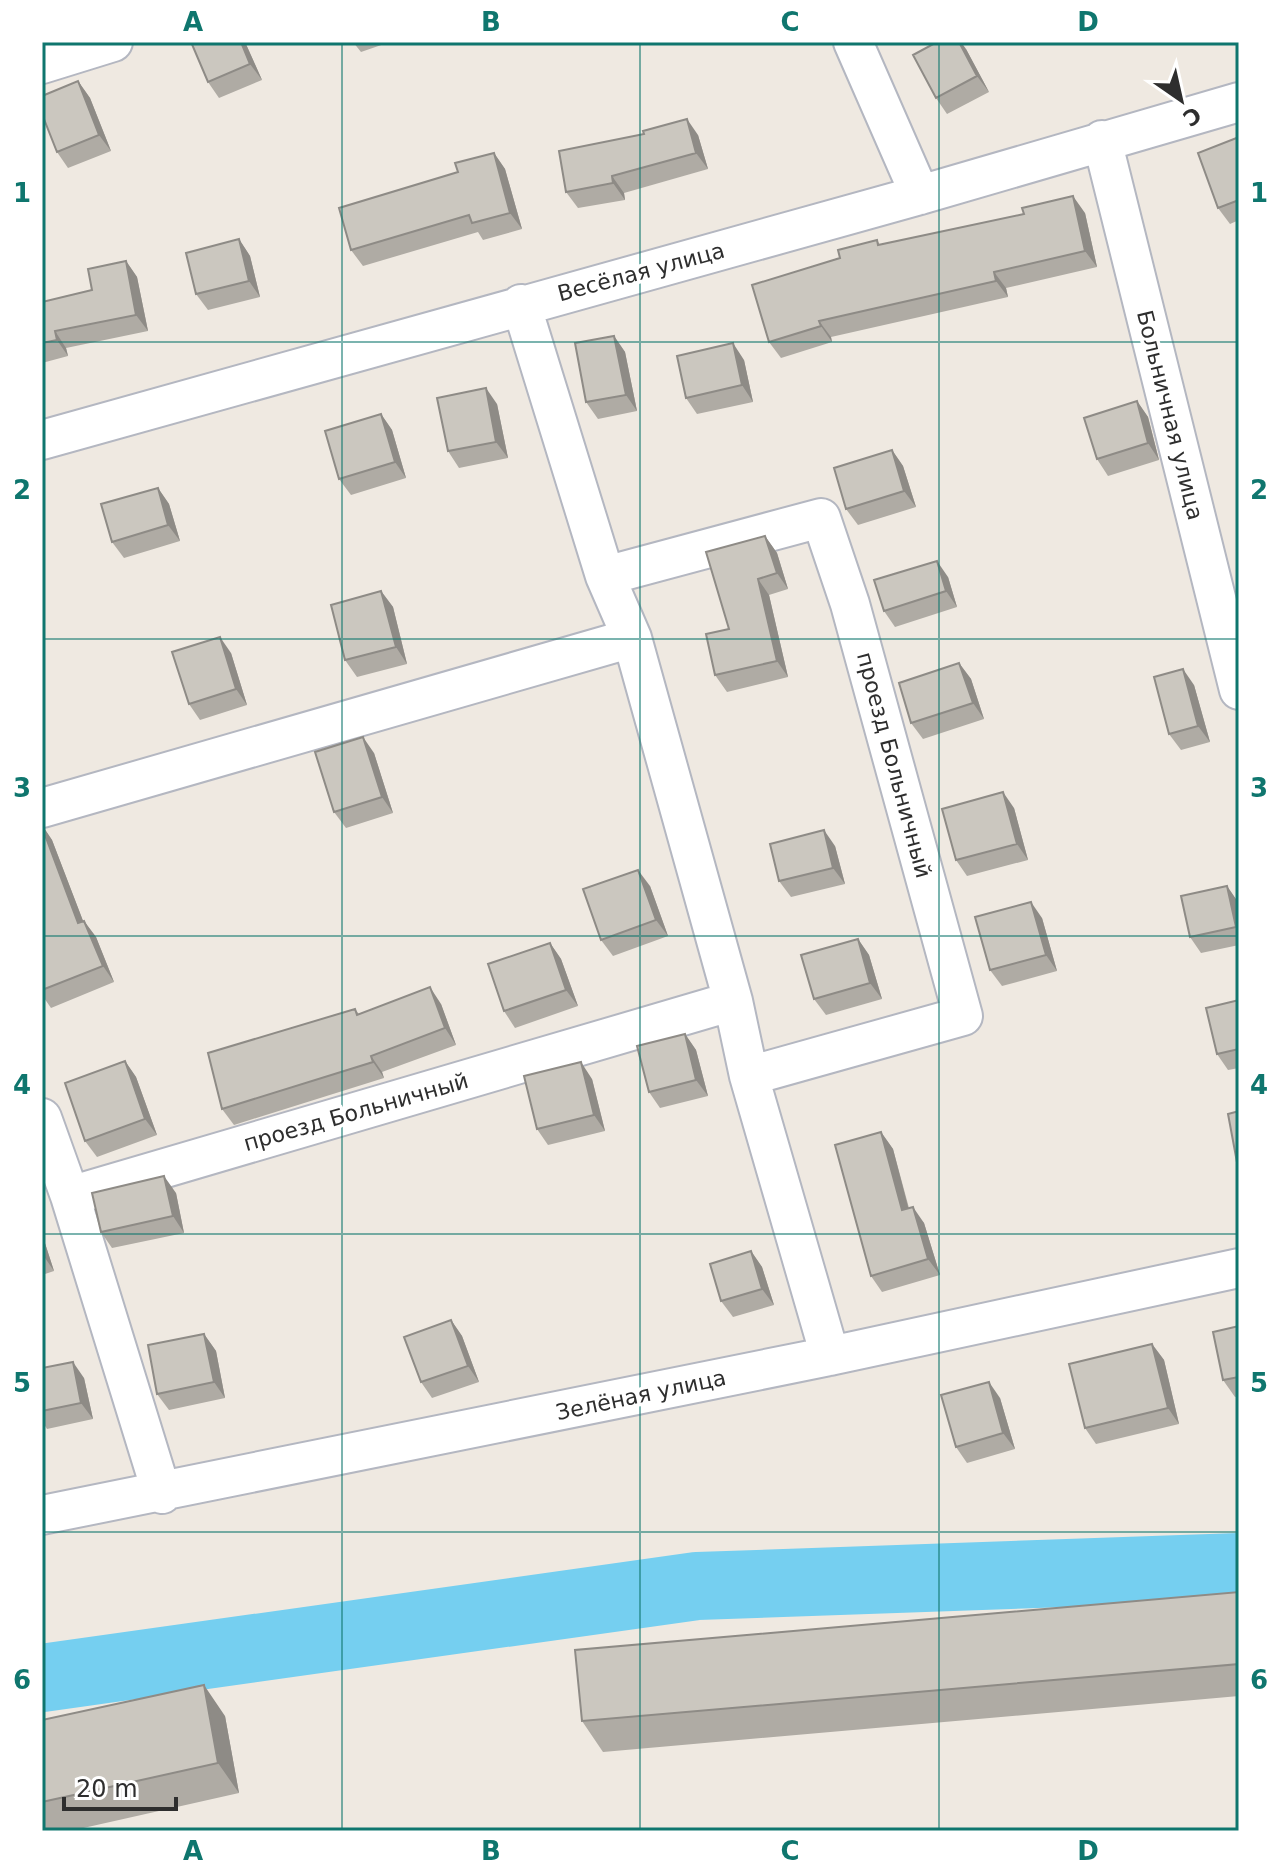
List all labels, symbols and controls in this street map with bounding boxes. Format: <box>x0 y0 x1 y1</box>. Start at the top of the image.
text: A <box>183 7 203 37</box>
text: B <box>481 7 501 37</box>
text: C <box>780 7 800 37</box>
text: D <box>1077 7 1099 37</box>
north arrow <box>1141 60 1221 140</box>
text: С <box>1178 101 1206 131</box>
text: 1 <box>13 178 31 208</box>
text: 1 <box>1250 178 1268 208</box>
street label: Весёлая улица <box>555 238 727 306</box>
street label: Больничная улица <box>1132 308 1208 522</box>
text: 2 <box>13 475 31 505</box>
text: 2 <box>1250 475 1268 505</box>
street label: проезд Больничный <box>852 649 936 881</box>
text: 3 <box>13 773 31 803</box>
text: 3 <box>1250 773 1268 803</box>
street label: проезд Больничный <box>241 1068 471 1156</box>
text: 4 <box>13 1070 31 1100</box>
text: 4 <box>1250 1070 1268 1100</box>
street label: Зелёная улица <box>554 1365 728 1425</box>
text: 5 <box>13 1368 31 1398</box>
text: 5 <box>1250 1368 1268 1398</box>
text: 6 <box>13 1665 31 1695</box>
text: 6 <box>1250 1665 1268 1695</box>
scale bar <box>64 1761 176 1811</box>
text: 20 m <box>76 1775 138 1803</box>
text: A <box>183 1836 203 1866</box>
text: B <box>481 1836 501 1866</box>
text: C <box>780 1836 800 1866</box>
text: D <box>1077 1836 1099 1866</box>

